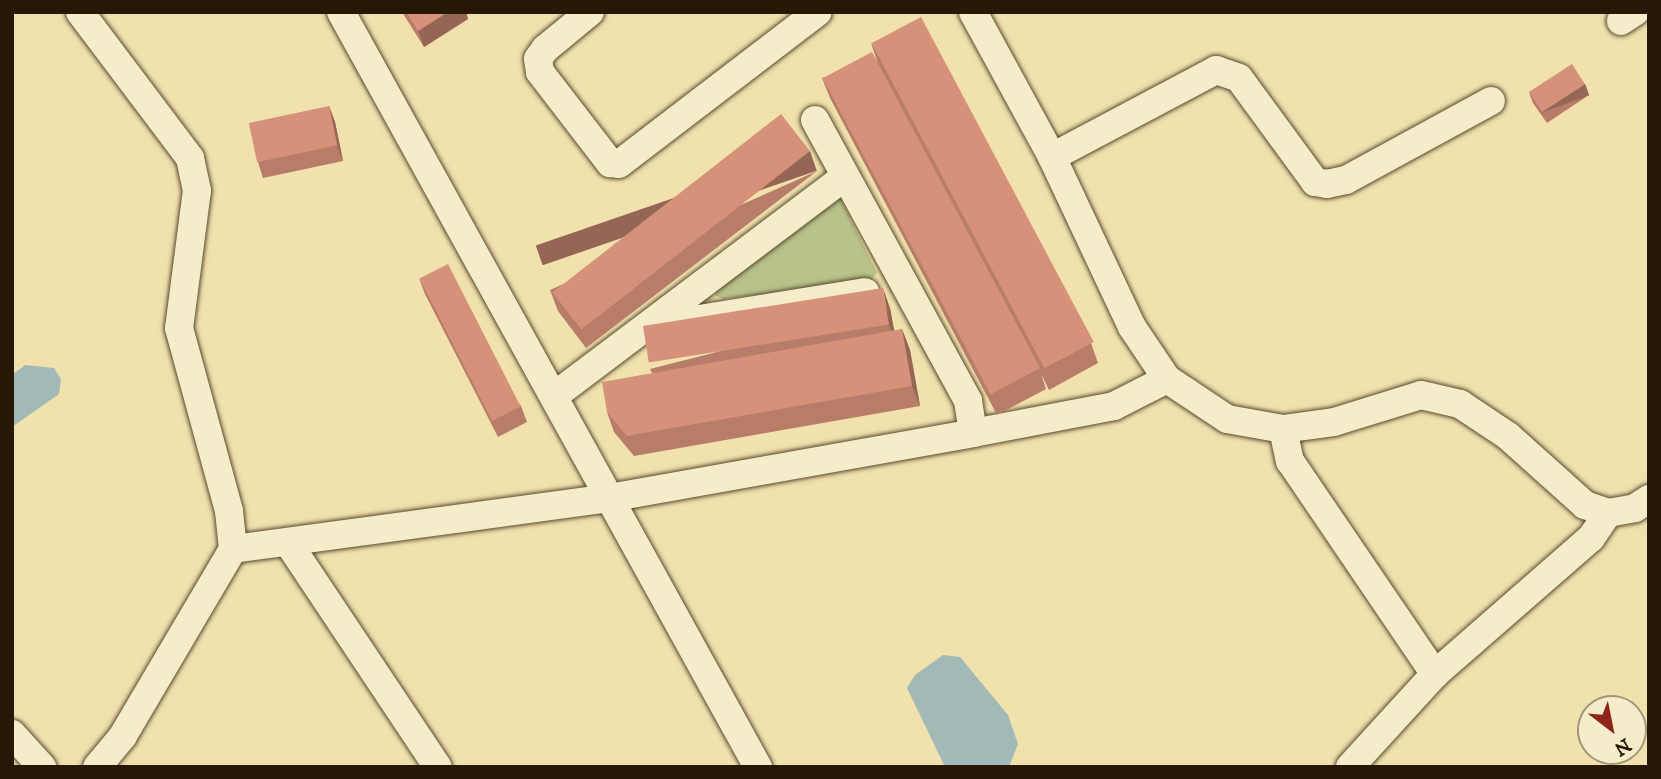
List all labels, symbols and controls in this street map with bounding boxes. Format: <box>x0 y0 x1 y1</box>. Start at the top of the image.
north arrow <box>1577 695 1647 765</box>
text: N <box>1610 733 1635 760</box>

